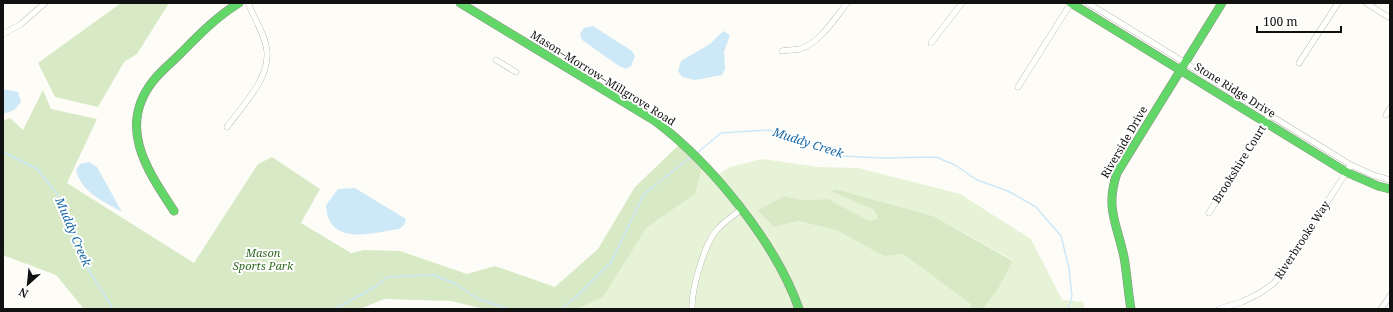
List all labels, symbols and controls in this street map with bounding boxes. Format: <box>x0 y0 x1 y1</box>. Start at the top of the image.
scale bar <box>1257 8 1341 34</box>
text: 100 m <box>1263 13 1298 30</box>
street label: Mason–Morrow–Millgrove Road <box>528 27 679 129</box>
street label: Stone Ridge Drive <box>1192 59 1279 121</box>
street label: Riverside Drive <box>1097 103 1150 181</box>
street label: Brookshire Court <box>1208 121 1269 206</box>
water label: Muddy Creek <box>770 123 847 162</box>
water label: Muddy Creek <box>51 194 96 270</box>
street label: Riverbrooke Way <box>1271 197 1333 282</box>
park label: Mason Sports Park <box>233 245 294 273</box>
north arrow <box>8 264 48 304</box>
text: N <box>16 285 31 302</box>

